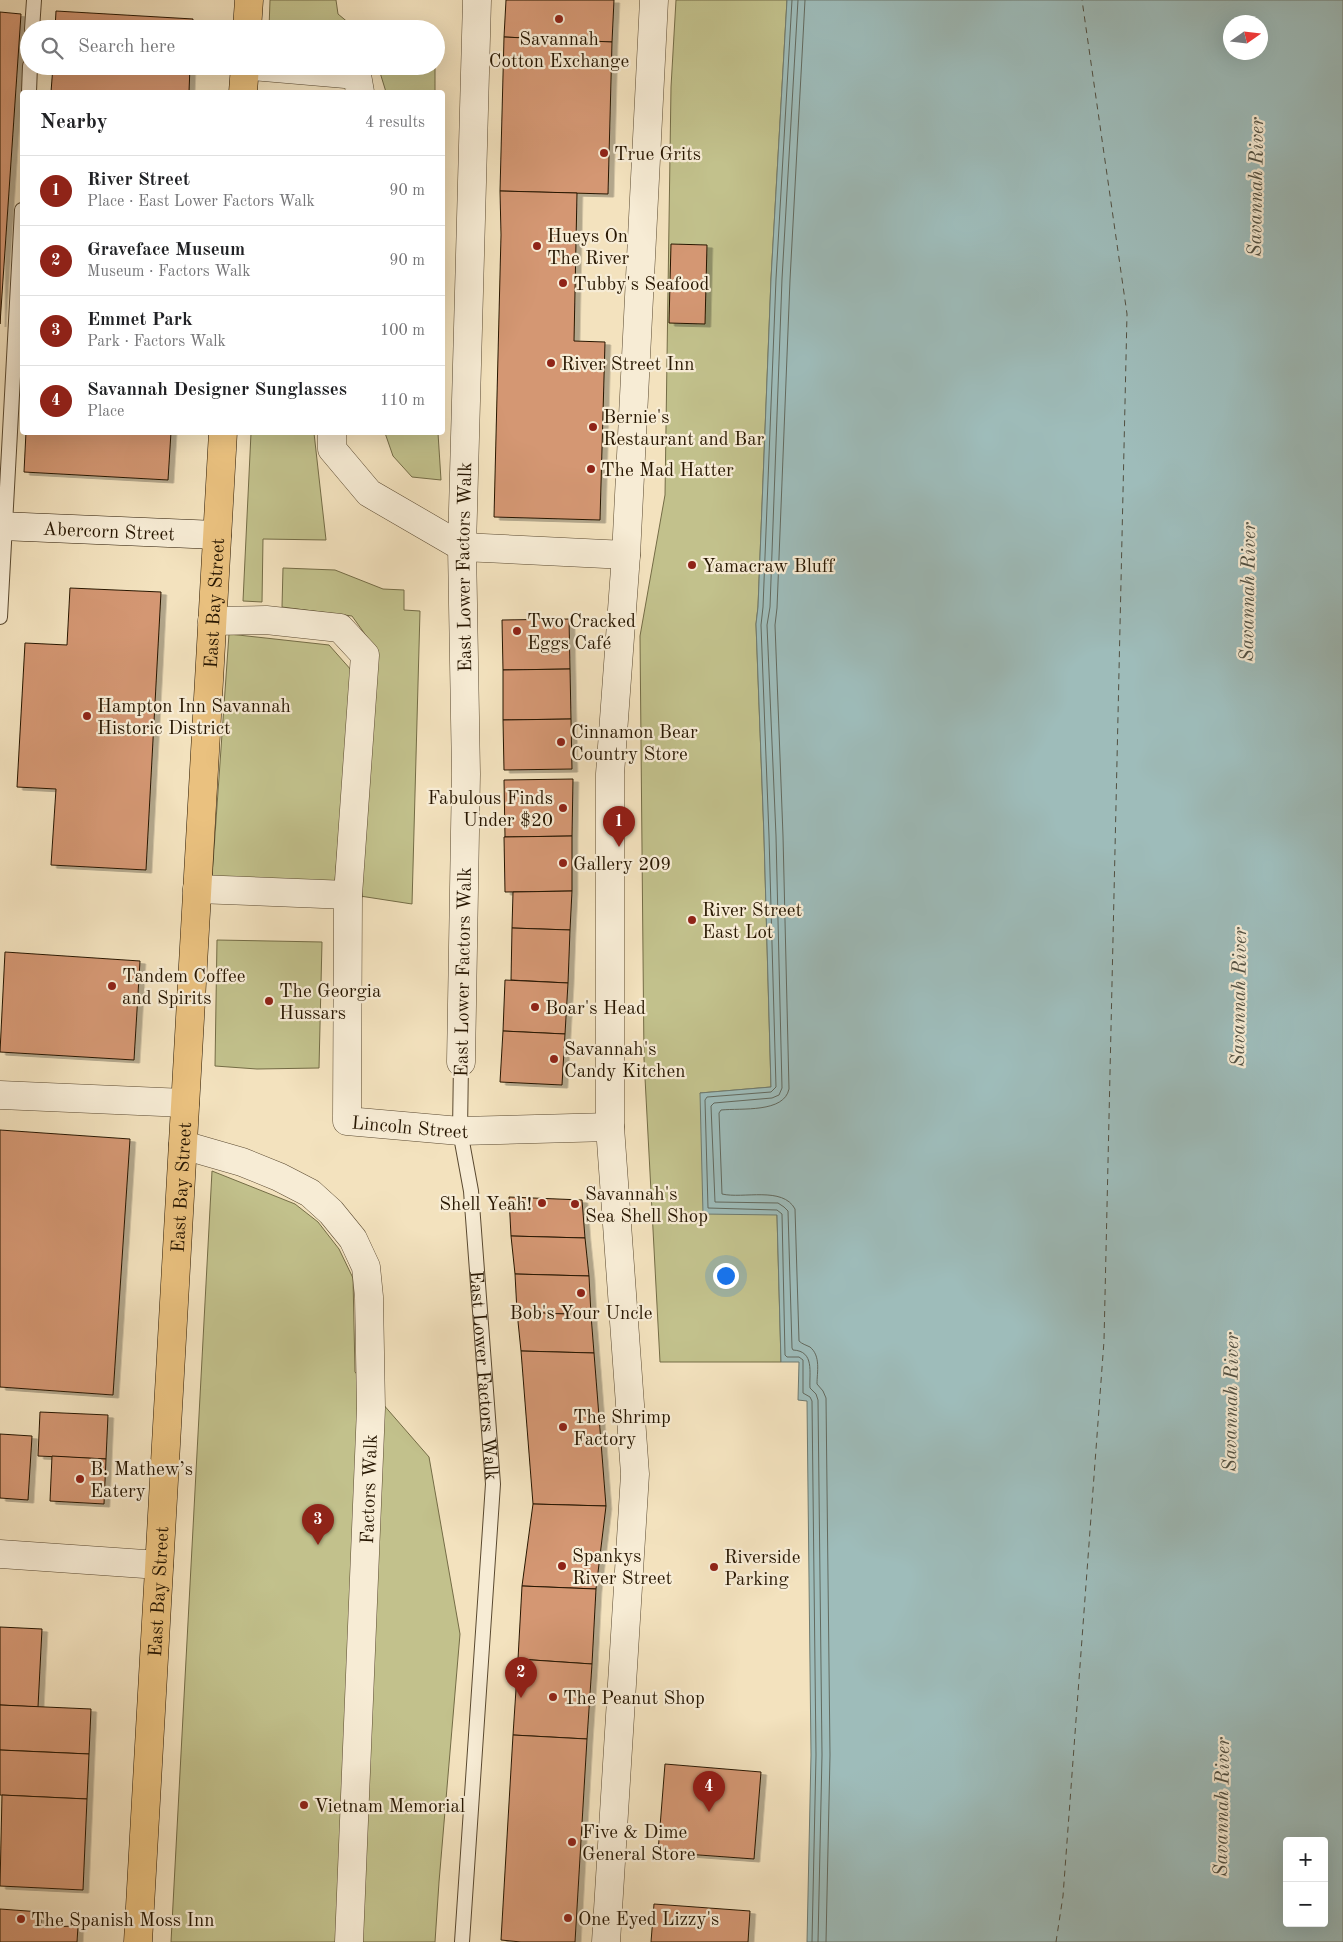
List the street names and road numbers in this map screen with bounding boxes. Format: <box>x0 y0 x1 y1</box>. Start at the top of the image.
street label: East Lower Factors Walk <box>455 462 476 672</box>
street label: Abercorn Street <box>42 521 175 545</box>
street label: East Bay Street <box>203 537 229 669</box>
street label: East Lower Factors Walk <box>453 867 476 1077</box>
street label: Lincoln Street <box>351 1114 469 1143</box>
street label: East Bay Street <box>170 1122 196 1253</box>
street label: East Lower Factors Walk <box>465 1270 500 1481</box>
street label: Factors Walk <box>359 1434 382 1544</box>
street label: East Bay Street <box>147 1526 173 1658</box>

